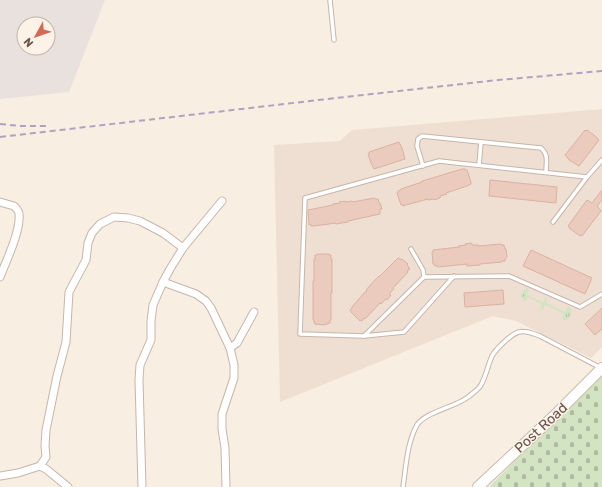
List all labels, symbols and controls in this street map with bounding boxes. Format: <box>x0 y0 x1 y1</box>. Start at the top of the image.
north arrow <box>16 16 56 56</box>
text: N <box>21 35 36 49</box>
street label: Post Road <box>511 399 571 457</box>

